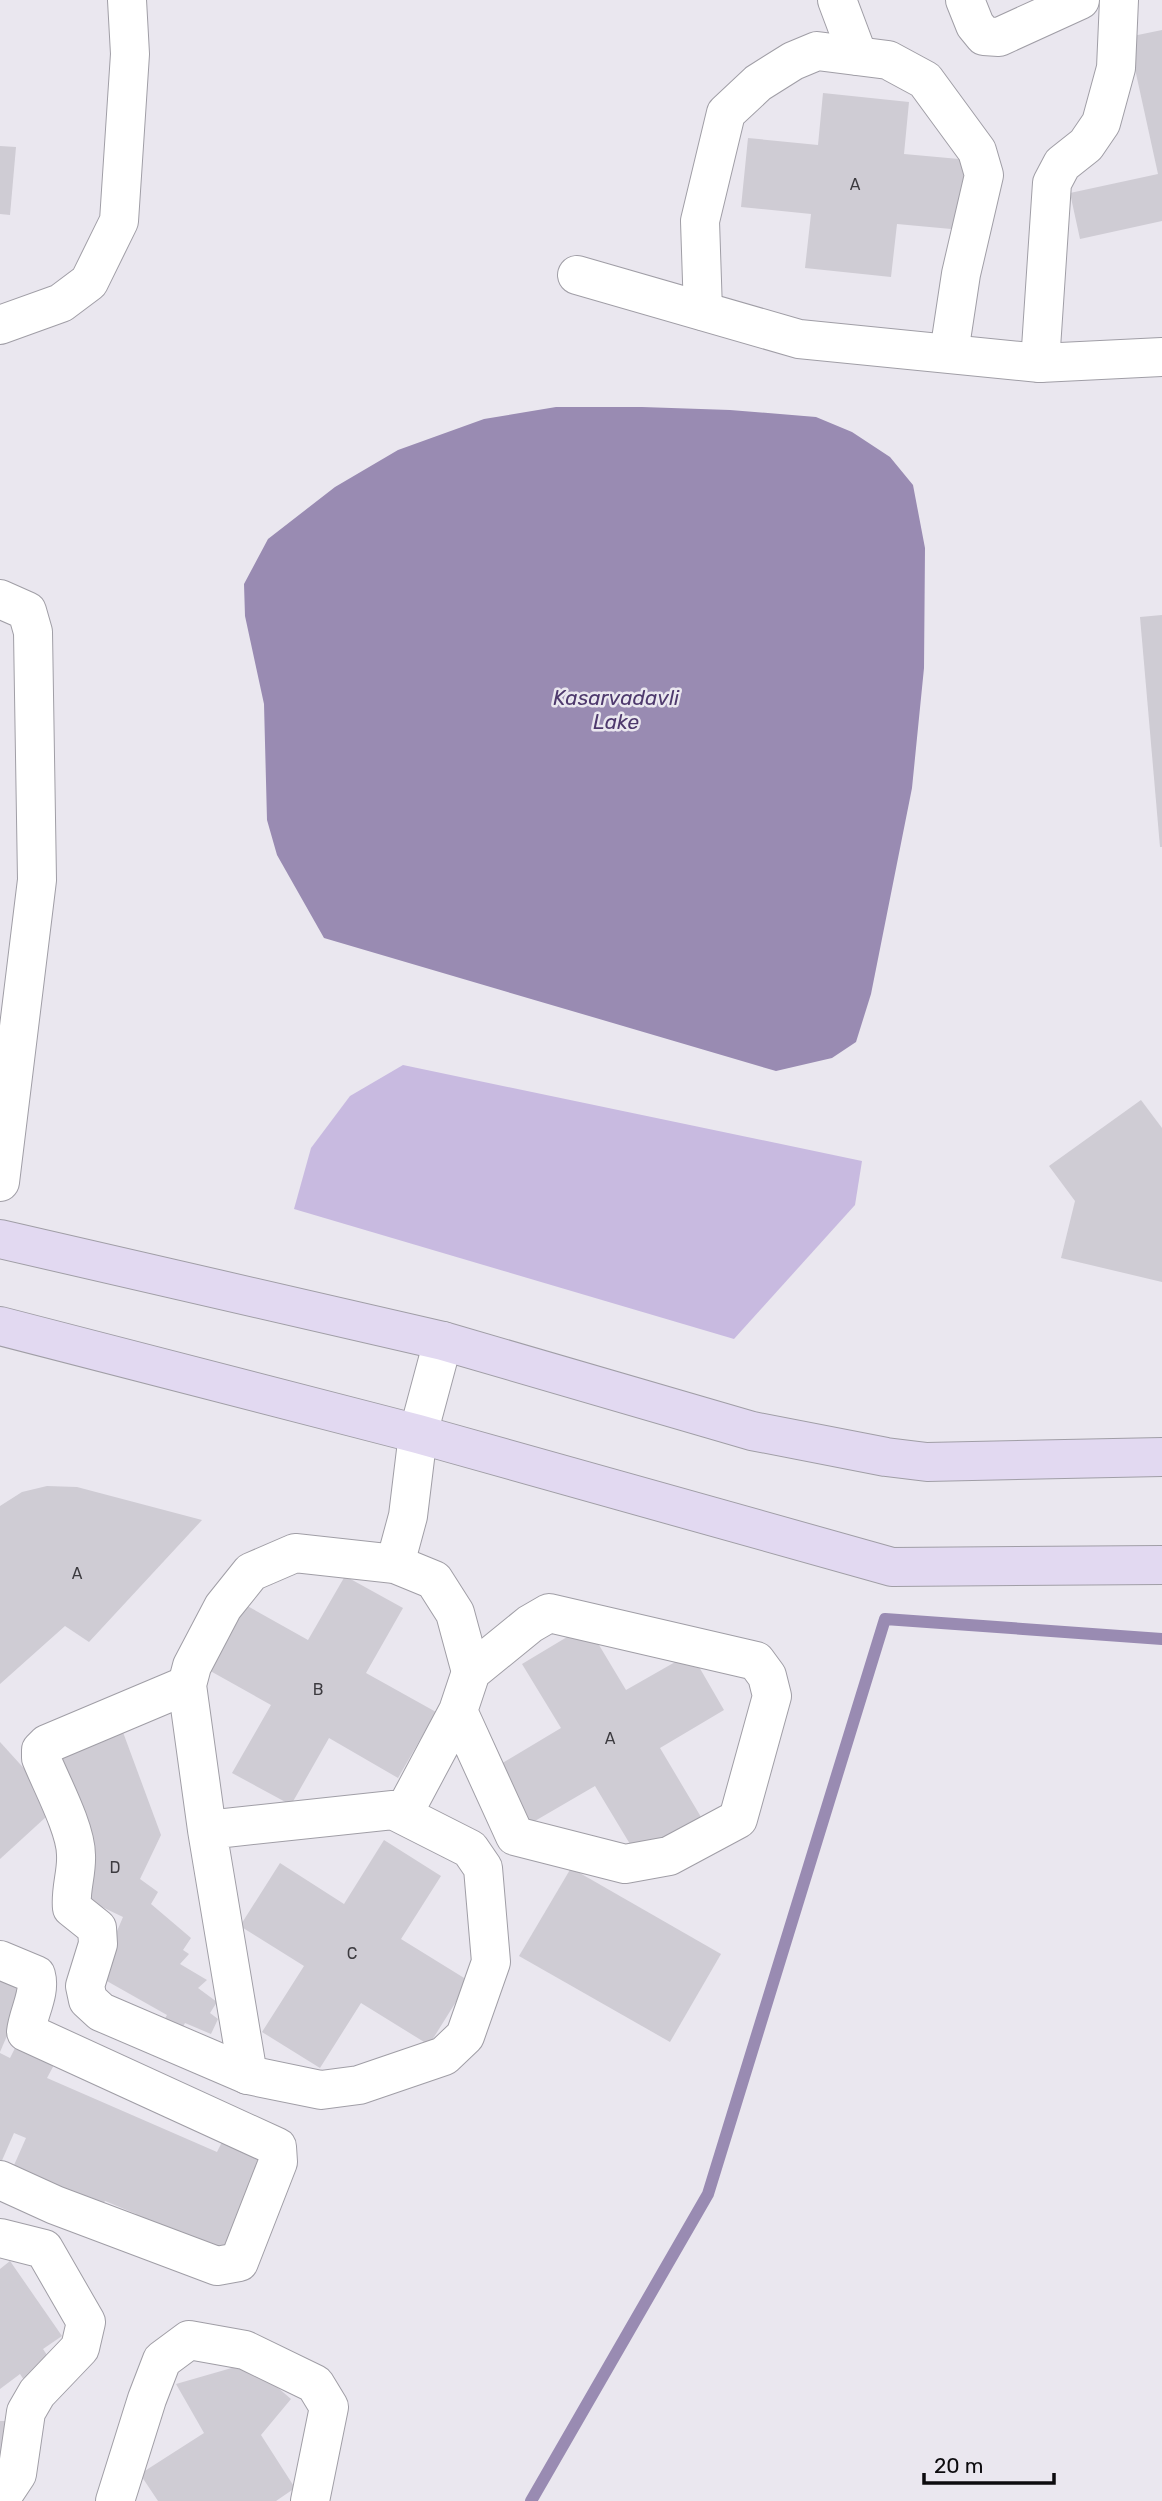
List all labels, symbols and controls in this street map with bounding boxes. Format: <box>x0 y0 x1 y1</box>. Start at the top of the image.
house number: A <box>850 175 861 194</box>
water label: Kasarvadavli Lake <box>553 685 680 734</box>
house number: A <box>72 1564 83 1583</box>
house number: B <box>313 1680 323 1699</box>
house number: A <box>605 1729 616 1748</box>
house number: D <box>109 1858 121 1877</box>
house number: C <box>347 1944 357 1963</box>
scale bar <box>924 2442 1054 2486</box>
text: 20 m <box>934 2453 983 2478</box>

